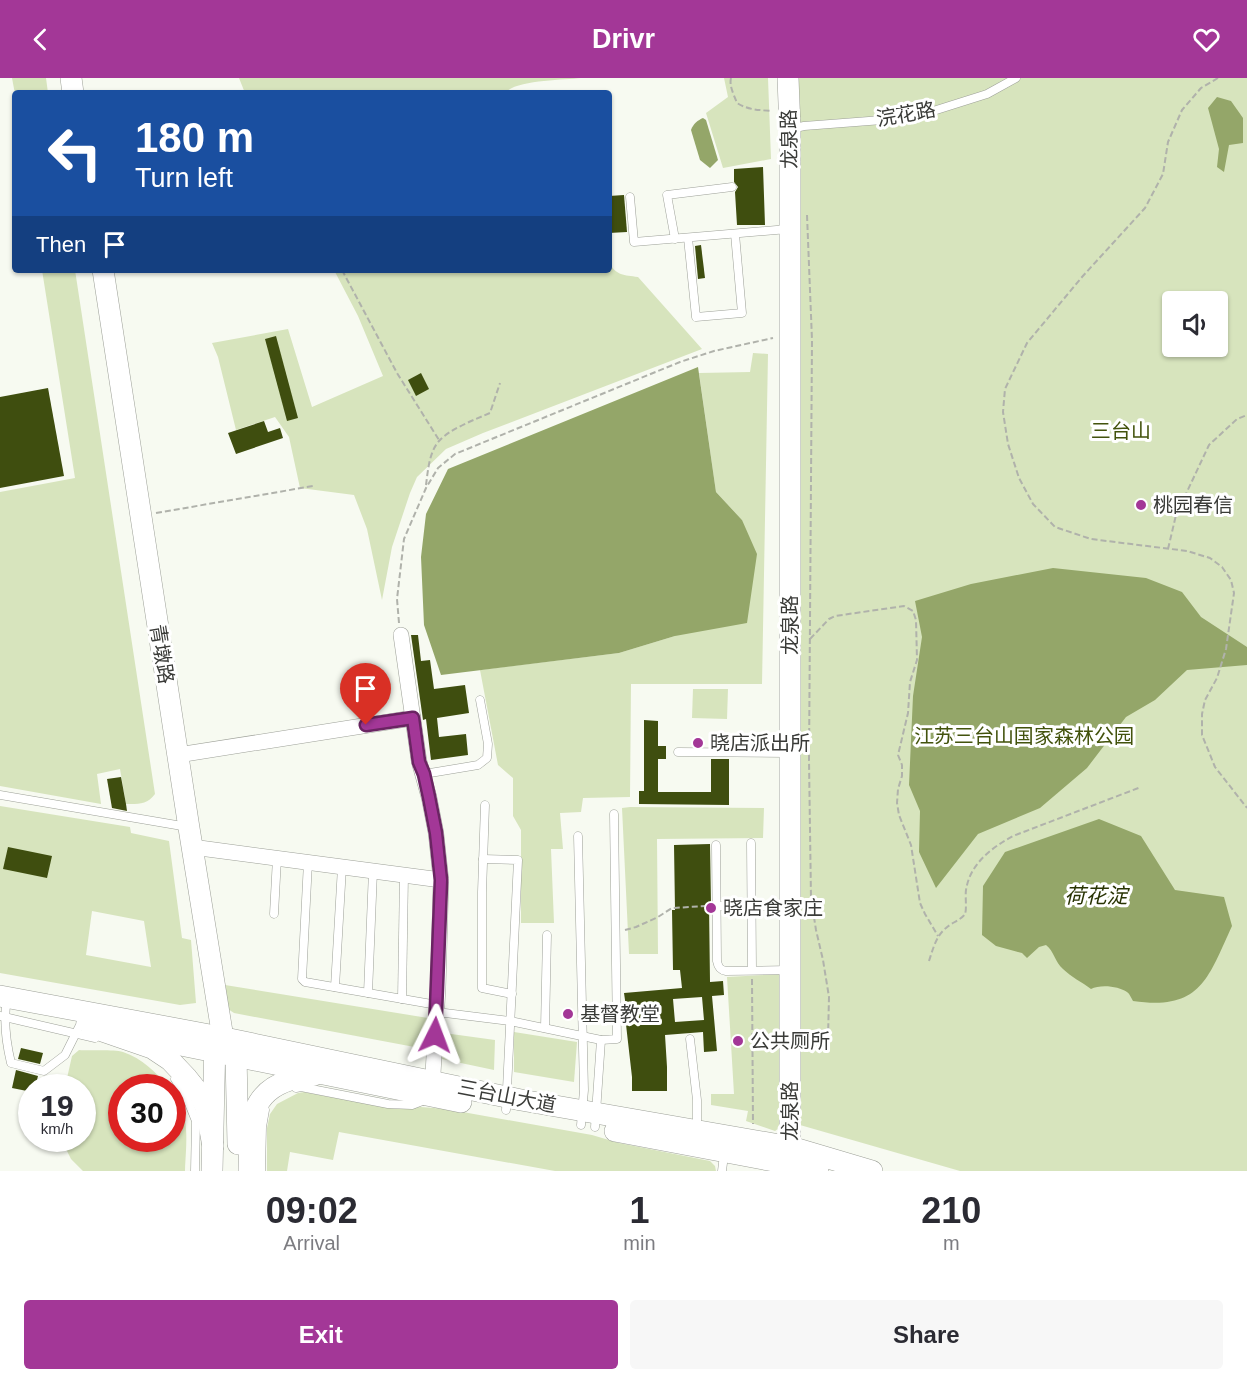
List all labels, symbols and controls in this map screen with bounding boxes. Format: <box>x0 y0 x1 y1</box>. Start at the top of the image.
icon: back <box>24 23 57 56</box>
icon: heart <box>1190 23 1223 56</box>
text: Drivr <box>592 24 655 54</box>
street label: 浣花路 <box>875 98 937 130</box>
street label: 龙泉路 <box>777 109 801 169</box>
icon: left <box>36 114 114 192</box>
text: 180 m <box>135 114 254 161</box>
text: Turn left <box>135 163 233 193</box>
icon: arrive <box>98 228 131 261</box>
text: Then <box>36 232 86 257</box>
map controls <box>1162 291 1228 357</box>
button: sound <box>1162 291 1228 357</box>
park label: 三台山 <box>1091 420 1151 442</box>
place label: 桃园春信 <box>1153 494 1233 516</box>
marker: 桃园春信 <box>1134 498 1148 512</box>
street label: 龙泉路 <box>779 595 801 655</box>
street label: 青墩路 <box>146 623 178 685</box>
pin <box>340 663 391 725</box>
icon: arrive <box>349 672 382 705</box>
park label: 江苏三台山国家森林公园 <box>914 725 1134 747</box>
place label: 晓店派出所 <box>710 732 810 754</box>
marker: 晓店派出所 <box>691 736 705 750</box>
water label: 荷花淀 <box>1065 884 1130 907</box>
place label: 晓店食家庄 <box>723 897 823 919</box>
marker: 晓店食家庄 <box>704 901 718 915</box>
position arrow <box>403 1003 467 1067</box>
place label: 基督教堂 <box>580 1003 660 1025</box>
marker: 基督教堂 <box>561 1007 575 1021</box>
place label: 公共厕所 <box>750 1030 830 1052</box>
marker: 公共厕所 <box>731 1034 745 1048</box>
speed limit sign: 30 <box>108 1074 186 1152</box>
street label: 三台山大道 <box>456 1076 558 1116</box>
street label: 龙泉路 <box>779 1081 801 1141</box>
text: 19 <box>40 1089 74 1122</box>
text: km/h <box>41 1120 73 1137</box>
text: 09:02 <box>266 1190 358 1231</box>
text: 1 <box>629 1190 649 1231</box>
text: 210 <box>921 1190 981 1231</box>
text: Arrival <box>283 1232 340 1254</box>
text: min <box>623 1232 656 1254</box>
text: m <box>943 1232 960 1254</box>
button: Exit <box>24 1300 618 1369</box>
button: Share <box>630 1300 1223 1369</box>

